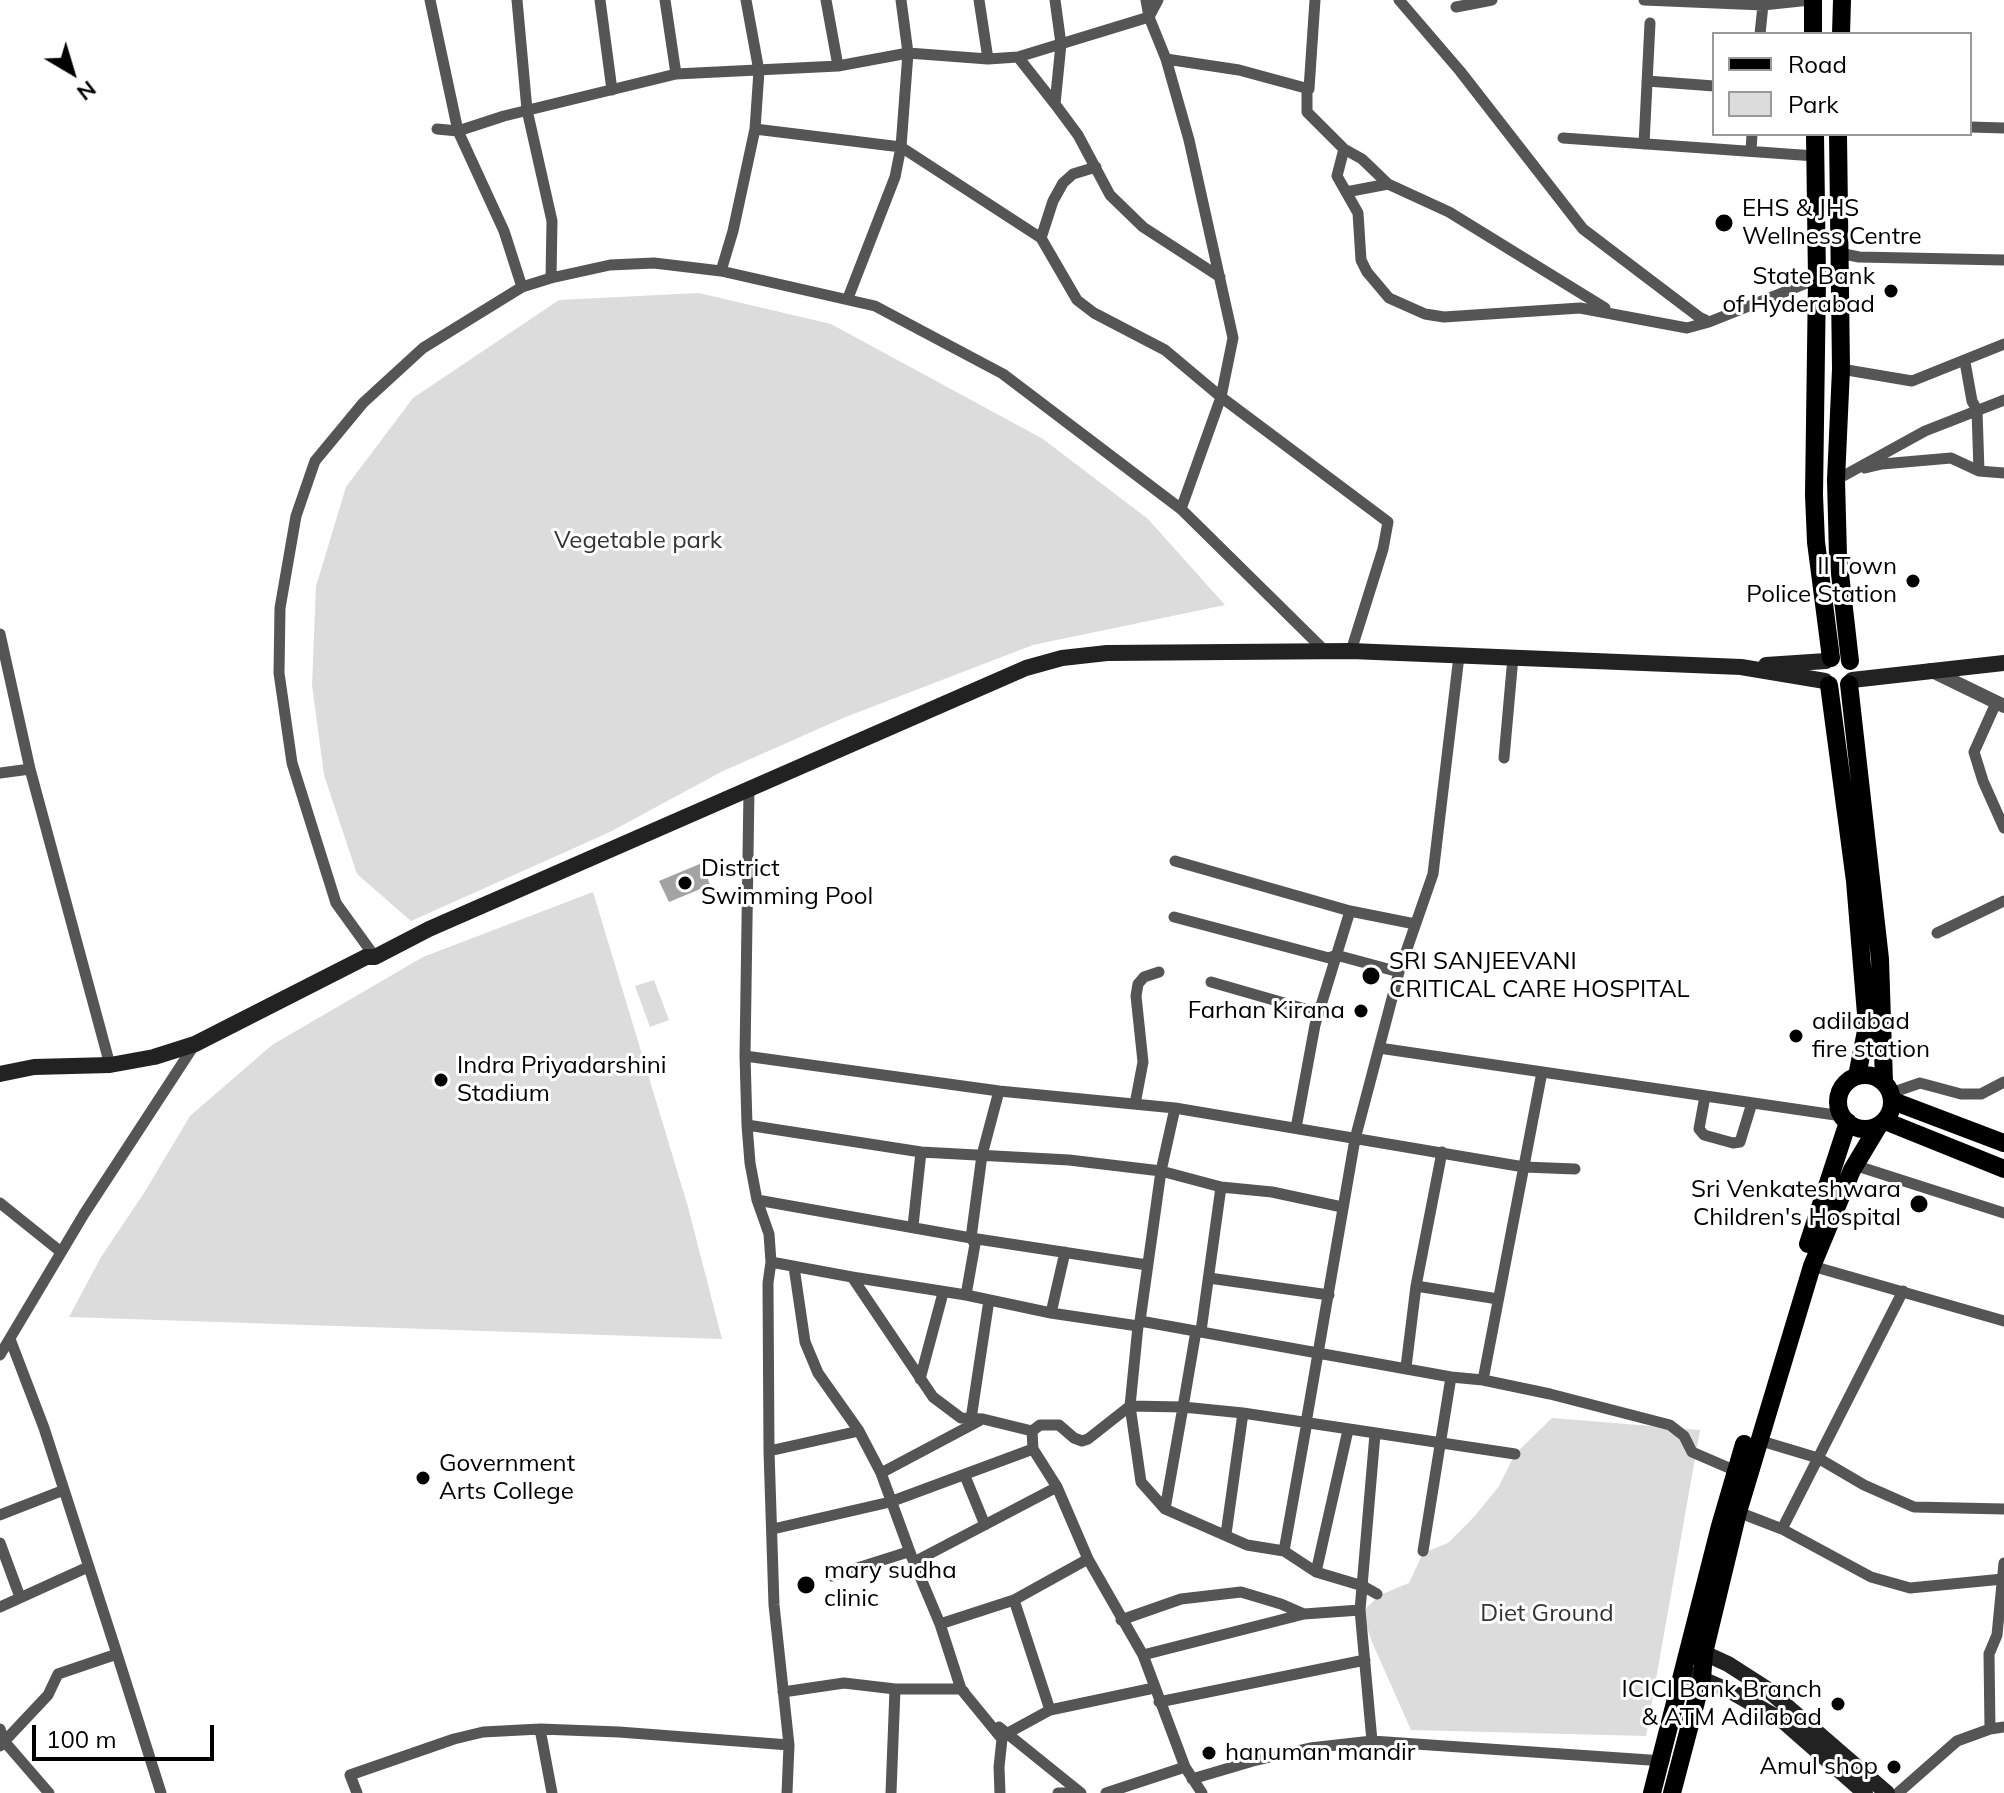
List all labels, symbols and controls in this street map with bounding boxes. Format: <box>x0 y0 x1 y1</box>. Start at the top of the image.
north arrow <box>32 32 112 112</box>
legend <box>1712 32 1972 136</box>
text: Road <box>1788 49 1847 79</box>
text: N <box>72 75 102 107</box>
text: Park <box>1788 89 1839 119</box>
place label: EHS & JHS Wellness Centre <box>1742 195 1922 251</box>
marker: EHS & JHS Wellness Centre <box>1713 212 1735 234</box>
place label: State Bank of Hyderabad <box>1722 263 1875 319</box>
marker: State Bank of Hyderabad <box>1882 282 1900 300</box>
park label: Vegetable park <box>554 527 722 555</box>
place label: II Town Police Station <box>1746 553 1897 609</box>
marker: II Town Police Station <box>1904 572 1922 590</box>
place label: District Swimming Pool <box>701 855 873 911</box>
marker: District Swimming Pool <box>676 874 694 892</box>
place label: SRI SANJEEVANI CRITICAL CARE HOSPITAL <box>1389 948 1690 1004</box>
marker: SRI SANJEEVANI CRITICAL CARE HOSPITAL <box>1360 965 1382 987</box>
place label: Farhan Kirana <box>1188 997 1345 1025</box>
marker: Farhan Kirana <box>1352 1002 1370 1020</box>
place label: adilabad fire station <box>1812 1008 1930 1064</box>
marker: adilabad fire station <box>1787 1027 1805 1045</box>
place label: Indra Priyadarshini Stadium <box>457 1052 666 1108</box>
marker: Indra Priyadarshini Stadium <box>432 1071 450 1089</box>
place label: Sri Venkateshwara Children's Hospital <box>1691 1176 1901 1232</box>
marker: Sri Venkateshwara Children's Hospital <box>1908 1193 1930 1215</box>
place label: Government Arts College <box>439 1450 575 1506</box>
marker: Government Arts College <box>414 1469 432 1487</box>
place label: mary sudha clinic <box>824 1557 957 1613</box>
marker: mary sudha clinic <box>795 1574 817 1596</box>
park label: Diet Ground <box>1480 1600 1614 1628</box>
place label: ICICI Bank Branch & ATM Adilabad <box>1622 1676 1822 1732</box>
marker: ICICI Bank Branch & ATM Adilabad <box>1829 1695 1847 1713</box>
scale bar <box>36 1709 218 1759</box>
text: 100 m <box>46 1724 117 1754</box>
place label: hanuman mandir <box>1225 1739 1416 1767</box>
marker: hanuman mandir <box>1200 1744 1218 1762</box>
place label: Amul shop <box>1759 1753 1878 1781</box>
marker: Amul shop <box>1885 1758 1903 1776</box>

